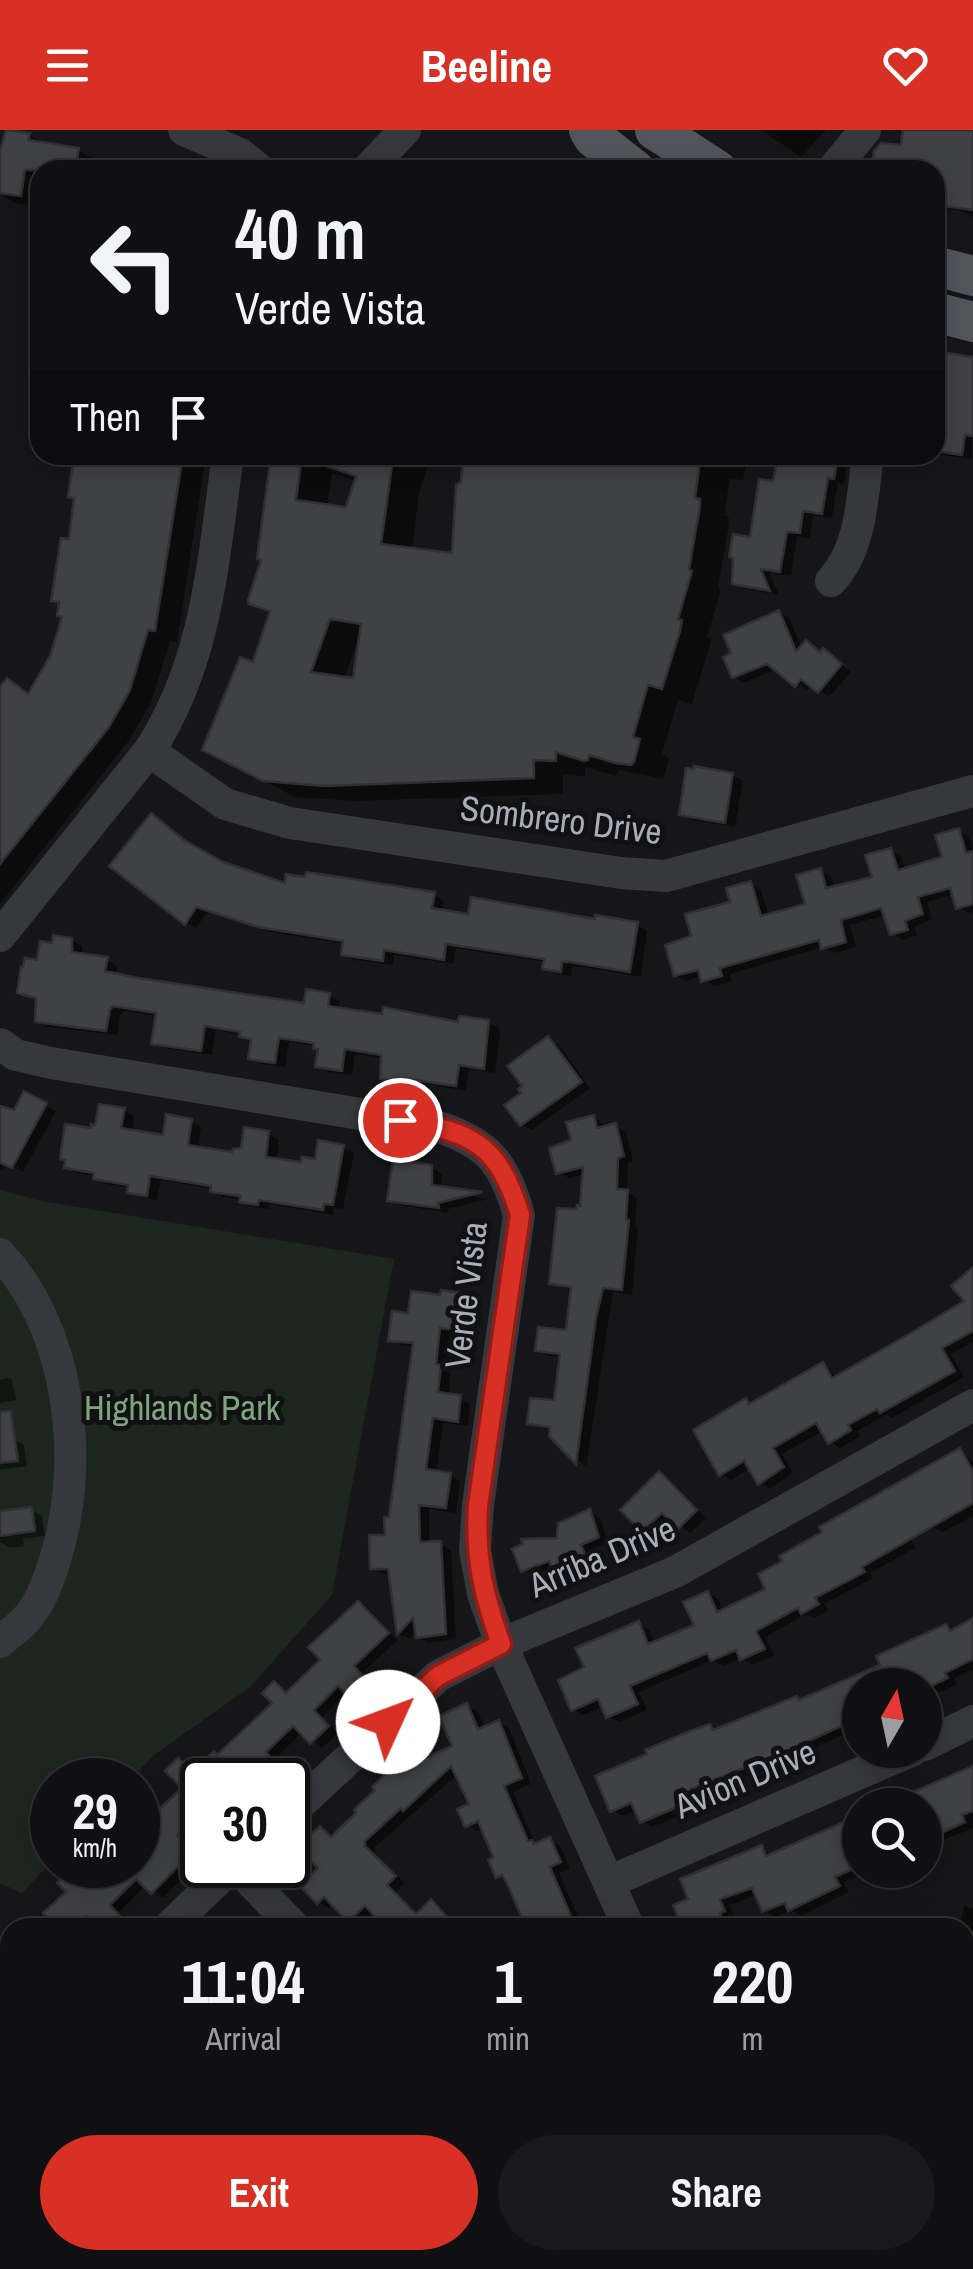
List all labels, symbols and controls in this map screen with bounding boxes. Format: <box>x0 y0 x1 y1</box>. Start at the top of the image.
text: Beeline <box>421 35 552 96</box>
icon: menu <box>40 38 95 93</box>
icon: heart <box>878 38 933 93</box>
text: 40 m <box>235 187 366 281</box>
icon: left <box>70 200 200 330</box>
text: Verde Vista <box>235 277 425 338</box>
icon: arrive <box>161 390 216 445</box>
text: Then <box>70 392 141 443</box>
street label: Sombrero Drive <box>458 784 664 855</box>
pin <box>358 1078 443 1163</box>
icon: arrive <box>373 1093 428 1148</box>
street label: Verde Vista <box>433 1219 498 1371</box>
park label: Highlands Park <box>84 1384 281 1431</box>
street label: Arriba Drive <box>520 1505 682 1609</box>
north arrow <box>842 1668 942 1768</box>
map controls <box>842 1668 942 1888</box>
position arrow <box>336 1670 440 1774</box>
street label: Avion Drive <box>666 1728 823 1830</box>
speed limit sign: 30 <box>180 1758 310 1888</box>
text: 29 <box>72 1777 118 1845</box>
button: search <box>842 1788 942 1888</box>
text: km/h <box>73 1831 117 1865</box>
text: 11:04 <box>182 1941 305 2022</box>
text: 1 <box>494 1941 522 2022</box>
text: 220 <box>711 1941 793 2022</box>
text: Arrival <box>205 2017 281 2060</box>
text: min <box>486 2017 530 2060</box>
text: m <box>741 2017 763 2060</box>
button: Exit <box>40 2135 478 2250</box>
button: Share <box>498 2135 935 2250</box>

